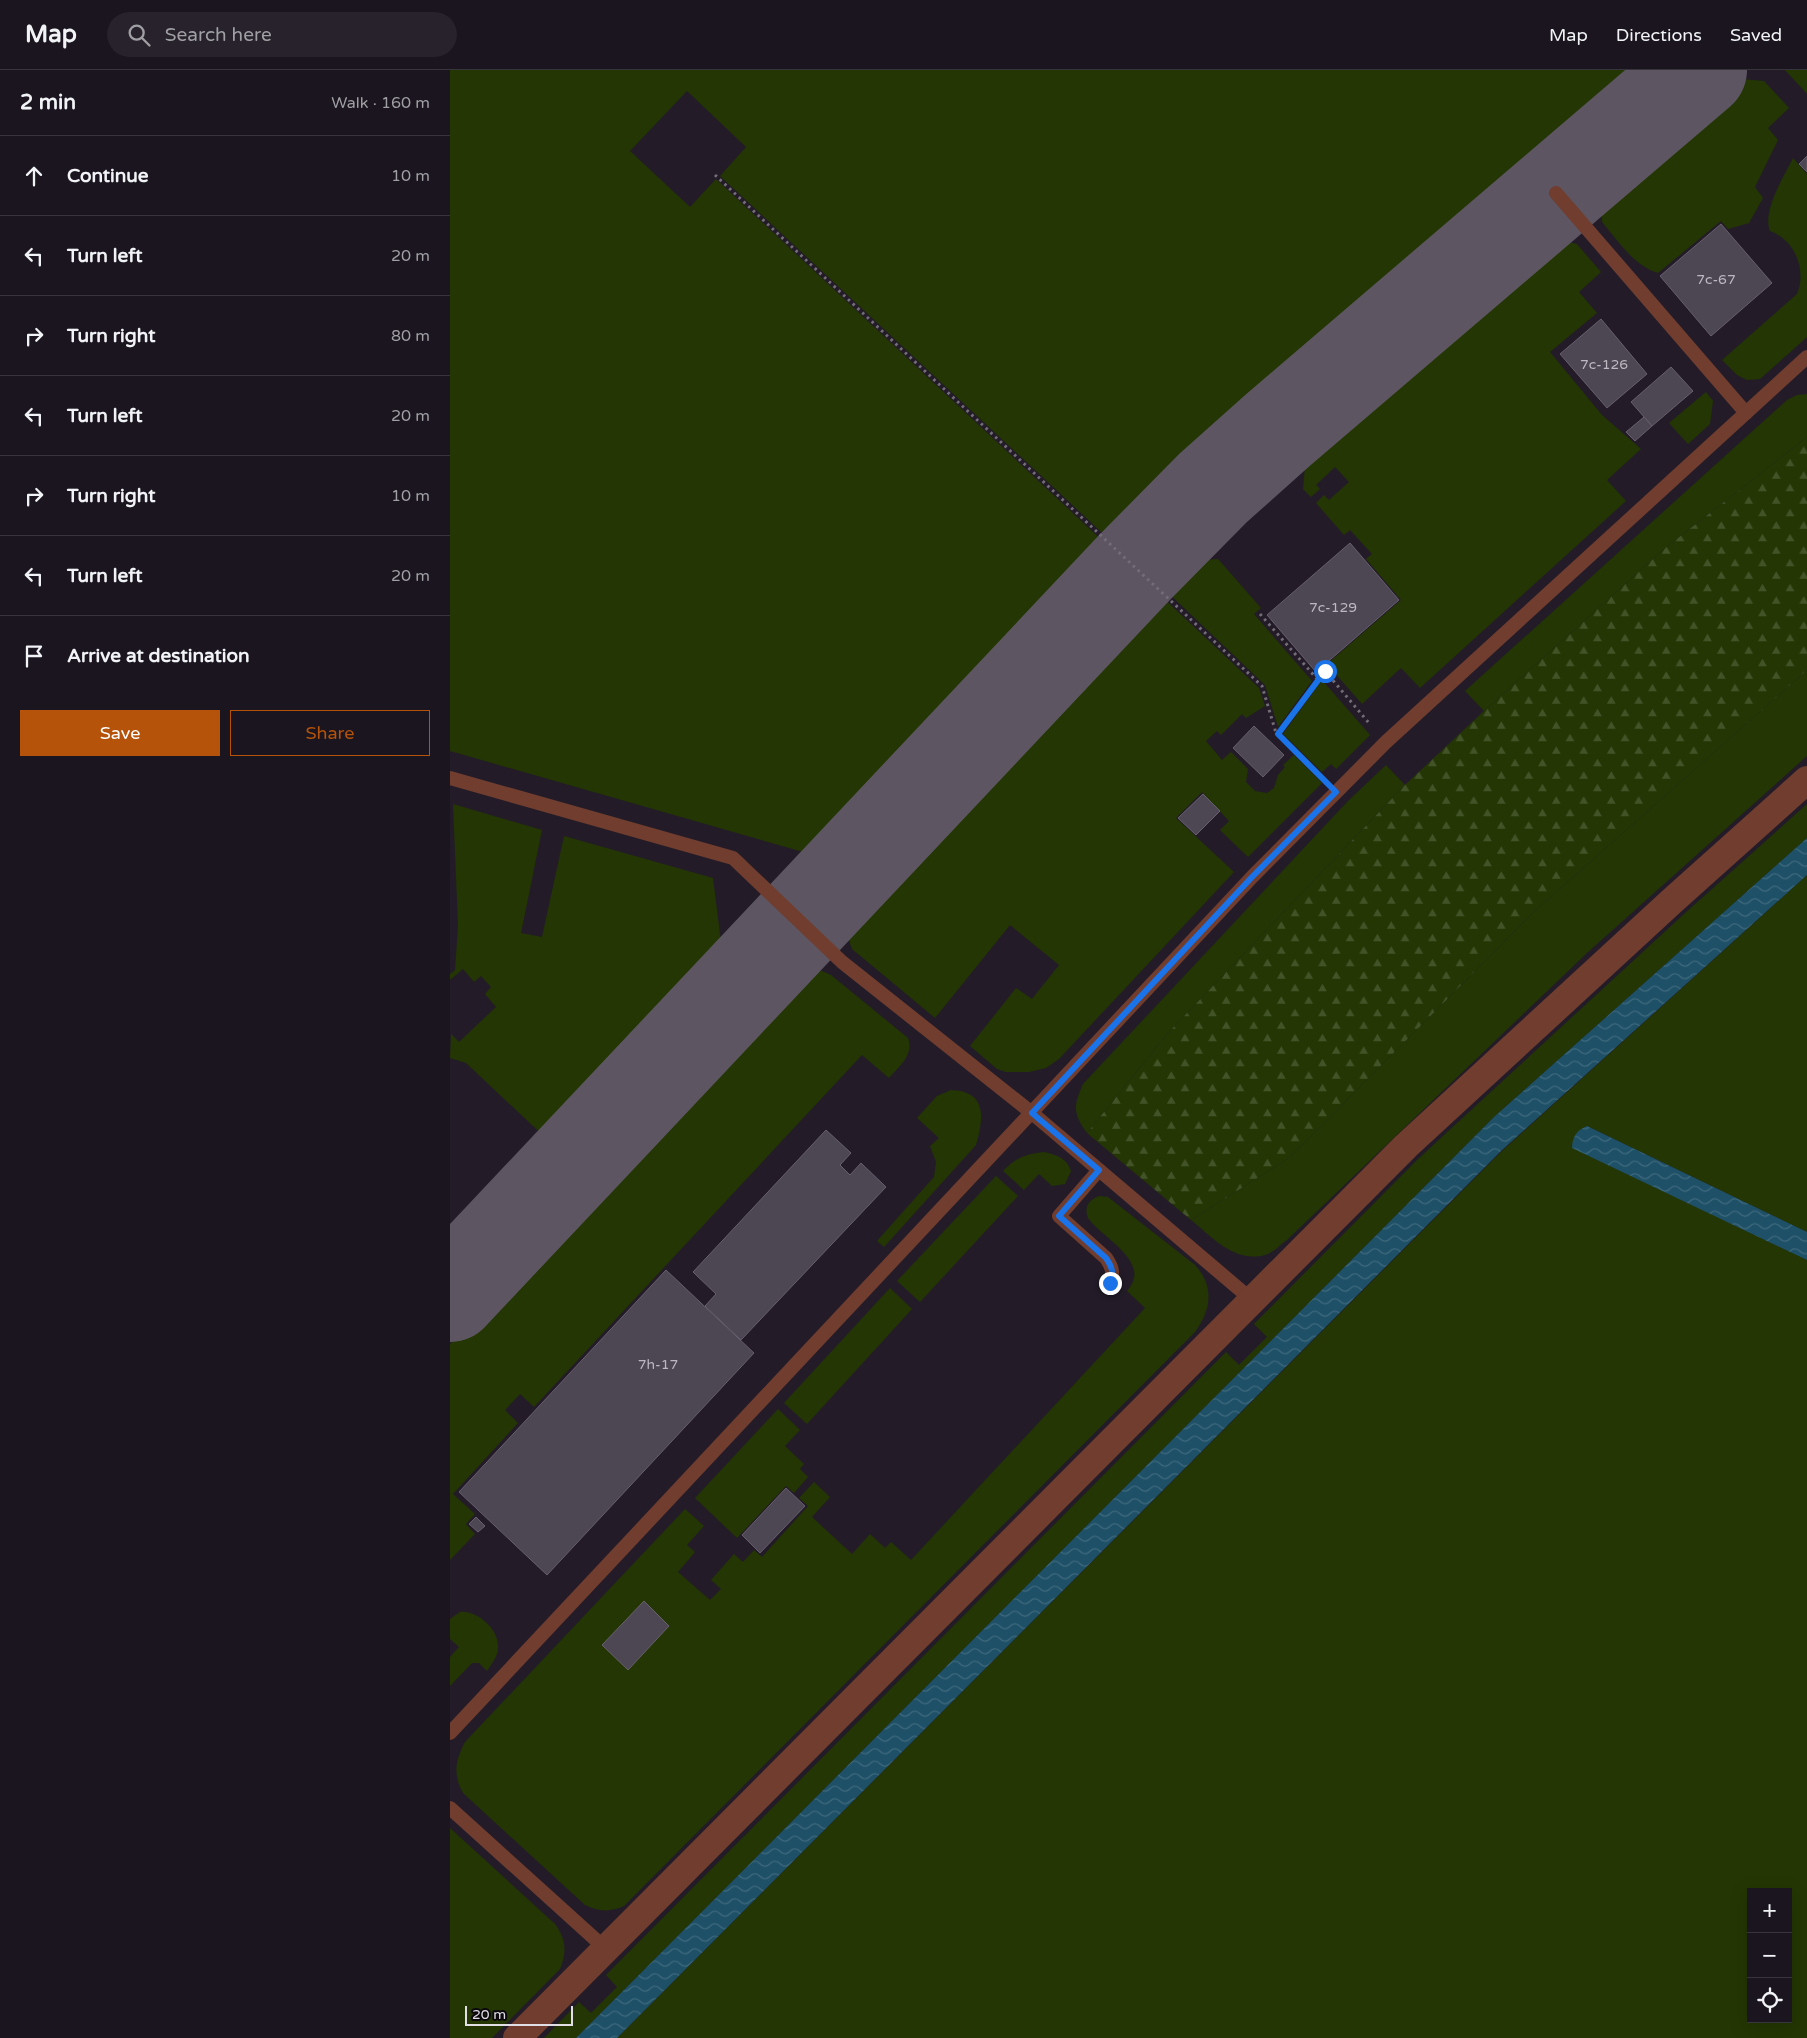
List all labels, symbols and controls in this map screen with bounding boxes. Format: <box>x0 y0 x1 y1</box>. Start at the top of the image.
search box <box>107 12 457 57</box>
text: Map <box>25 20 77 49</box>
icon: search <box>125 21 153 49</box>
text: Search here <box>165 24 272 46</box>
text: Map <box>1549 24 1588 46</box>
text: Directions <box>1616 24 1702 46</box>
text: Saved <box>1730 24 1782 46</box>
text: 2 min <box>20 90 76 115</box>
text: Walk · 160 m <box>331 93 430 113</box>
icon: ahead <box>20 162 48 190</box>
text: Continue <box>67 165 149 187</box>
text: 10 m <box>391 166 430 186</box>
icon: left <box>20 242 48 270</box>
text: Turn left <box>67 245 143 267</box>
text: 20 m <box>391 246 430 266</box>
house number: 7c-67 <box>1696 271 1736 288</box>
icon: right <box>20 322 48 350</box>
text: Turn right <box>67 325 155 347</box>
text: 80 m <box>391 326 430 346</box>
house number: 7c-126 <box>1580 356 1628 373</box>
icon: left <box>20 402 48 430</box>
text: Turn left <box>67 405 143 427</box>
text: 20 m <box>391 406 430 426</box>
icon: right <box>20 482 48 510</box>
text: Turn right <box>67 485 155 507</box>
text: 10 m <box>391 486 430 506</box>
icon: left <box>20 562 48 590</box>
text: Turn left <box>67 565 143 587</box>
text: 20 m <box>391 566 430 586</box>
house number: 7c-129 <box>1309 599 1357 616</box>
icon: arrive <box>20 642 48 670</box>
text: Arrive at destination <box>67 645 250 667</box>
route start <box>1314 660 1337 683</box>
button: Save <box>20 710 220 756</box>
button: Share <box>230 710 430 756</box>
route end <box>1099 1272 1122 1295</box>
house number: 7h-17 <box>638 1356 678 1373</box>
map controls <box>1747 1888 1792 2023</box>
button: + <box>1747 1888 1792 1933</box>
button: − <box>1747 1933 1792 1978</box>
button: locate <box>1747 1978 1792 2023</box>
scale bar <box>465 2003 572 2026</box>
text: 20 m <box>472 2006 506 2023</box>

